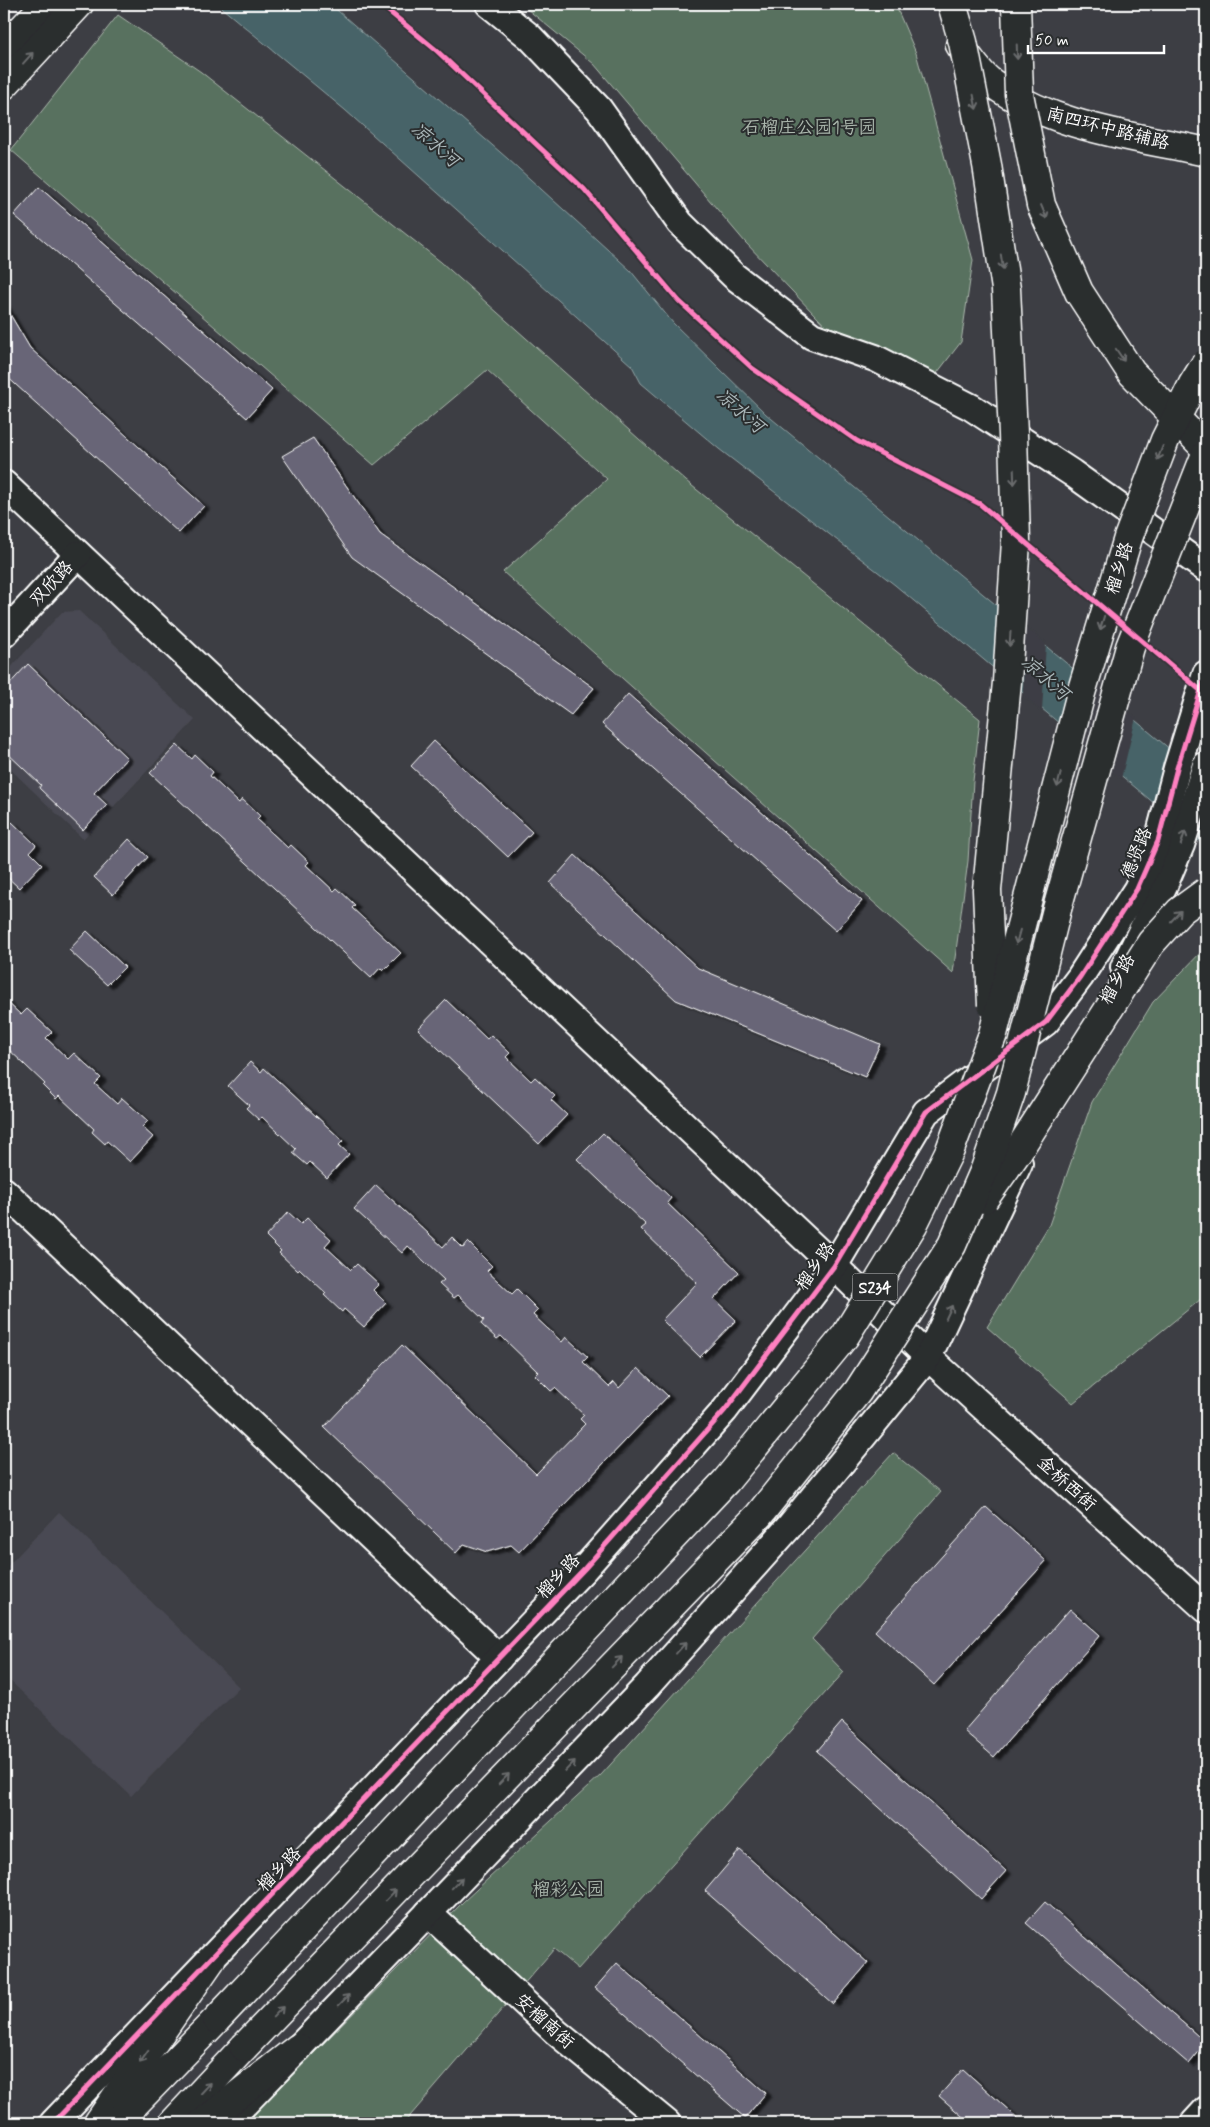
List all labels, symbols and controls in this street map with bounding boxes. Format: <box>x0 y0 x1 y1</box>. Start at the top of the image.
scale bar <box>1028 22 1164 54</box>
text: 50 m <box>1035 31 1069 51</box>
one-way arrow <box>1013 44 1022 60</box>
one-way arrow <box>22 52 34 65</box>
one-way arrow <box>971 94 980 110</box>
street label: 南四环中路辅路 <box>1044 102 1172 156</box>
park label: 石榴庄公园1号园 <box>742 116 876 140</box>
water label: 凉水河 <box>405 117 467 175</box>
one-way arrow <box>1040 204 1049 219</box>
one-way arrow <box>997 254 1007 270</box>
one-way arrow <box>1115 348 1125 362</box>
water label: 凉水河 <box>710 383 772 441</box>
one-way arrow <box>1155 445 1164 460</box>
one-way arrow <box>1009 468 1019 485</box>
street label: 榴乡路 <box>1101 539 1139 598</box>
street label: 双欣路 <box>25 556 79 612</box>
one-way arrow <box>1097 615 1107 631</box>
one-way arrow <box>1005 631 1014 647</box>
water label: 凉水河 <box>1015 650 1077 708</box>
one-way arrow <box>1054 771 1063 787</box>
street label: 德贤路 <box>1116 824 1158 883</box>
one-way arrow <box>1179 830 1189 846</box>
one-way arrow <box>1170 910 1182 922</box>
one-way arrow <box>1013 929 1023 945</box>
street label: 榴乡路 <box>1095 950 1141 1009</box>
street label: 榴乡路 <box>791 1238 841 1296</box>
road number: S234 <box>852 1274 898 1300</box>
one-way arrow <box>944 1305 954 1320</box>
street label: 金桥西街 <box>1032 1451 1101 1517</box>
street label: 榴乡路 <box>532 1549 586 1605</box>
one-way arrow <box>675 1641 687 1654</box>
one-way arrow <box>611 1655 623 1668</box>
one-way arrow <box>564 1760 576 1772</box>
one-way arrow <box>498 1772 510 1785</box>
street label: 榴乡路 <box>252 1842 307 1897</box>
one-way arrow <box>451 1877 463 1889</box>
park label: 榴彩公园 <box>532 1878 604 1902</box>
one-way arrow <box>385 1889 397 1902</box>
street label: 安榴南街 <box>510 1989 579 2055</box>
one-way arrow <box>338 1994 350 2006</box>
one-way arrow <box>272 2006 284 2019</box>
one-way arrow <box>139 2050 149 2064</box>
one-way arrow <box>200 2081 212 2094</box>

